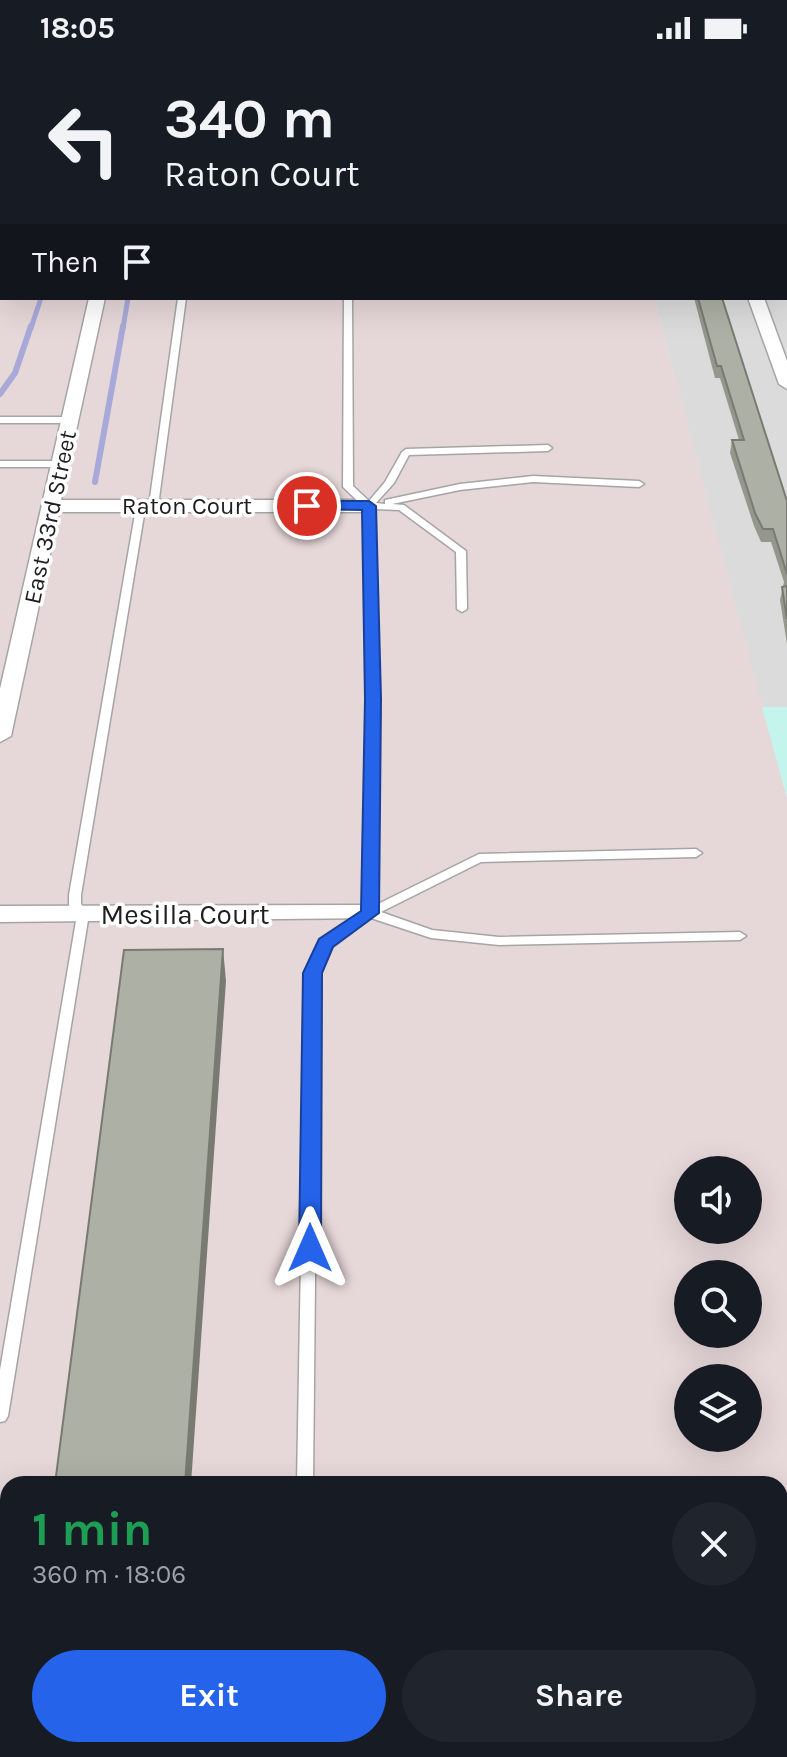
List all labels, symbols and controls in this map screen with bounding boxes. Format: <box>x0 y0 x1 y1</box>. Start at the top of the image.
text: 18:05 <box>40 10 115 46</box>
text: 340 m <box>164 86 335 151</box>
icon: left <box>32 88 136 192</box>
text: Raton Court <box>164 153 359 195</box>
icon: arrive <box>115 240 159 284</box>
text: Then <box>32 244 99 280</box>
street label: East 33rd Street <box>18 428 82 606</box>
pin <box>273 472 341 540</box>
icon: arrive <box>285 484 329 528</box>
street label: Raton Court <box>122 492 252 520</box>
street label: Mesilla Court <box>101 898 269 931</box>
map controls <box>674 1156 762 1452</box>
button: sound <box>674 1156 762 1244</box>
position arrow <box>268 1206 352 1290</box>
button: search <box>674 1260 762 1348</box>
button: layers <box>674 1364 762 1452</box>
text: 1 min <box>32 1501 152 1557</box>
button: close <box>672 1502 756 1586</box>
text: 360 m · 18:06 <box>32 1559 186 1590</box>
button: Exit <box>32 1650 386 1742</box>
button: Share <box>402 1650 756 1742</box>

